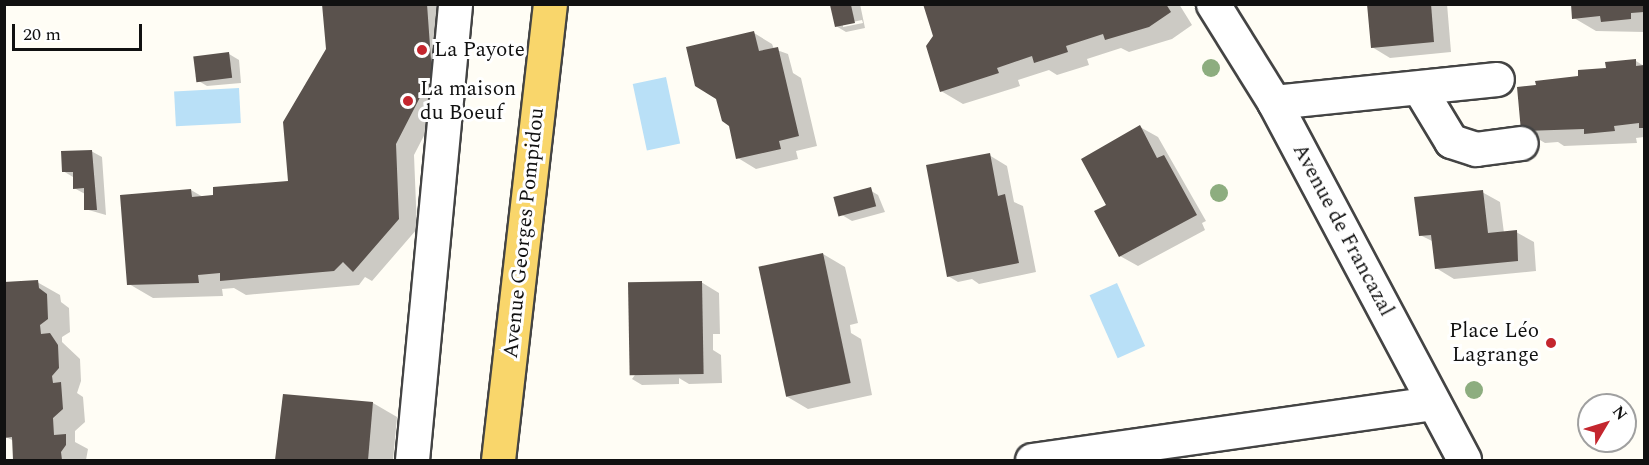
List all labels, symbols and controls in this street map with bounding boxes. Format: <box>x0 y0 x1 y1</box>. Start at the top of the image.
scale bar <box>15 12 146 50</box>
text: 20 m <box>23 21 61 48</box>
place label: La Payote <box>434 37 525 63</box>
marker: La Payote <box>415 43 429 57</box>
place label: La maison du Boeuf <box>420 76 516 126</box>
marker: La maison du Boeuf <box>401 94 415 108</box>
street label: Avenue Georges Pompidou <box>498 106 550 360</box>
street label: Avenue de Francazal <box>1287 139 1399 321</box>
place label: Place Léo Lagrange <box>1449 318 1539 368</box>
marker: Place Léo Lagrange <box>1544 336 1558 350</box>
north arrow <box>1577 393 1637 453</box>
text: N <box>1606 401 1633 426</box>

